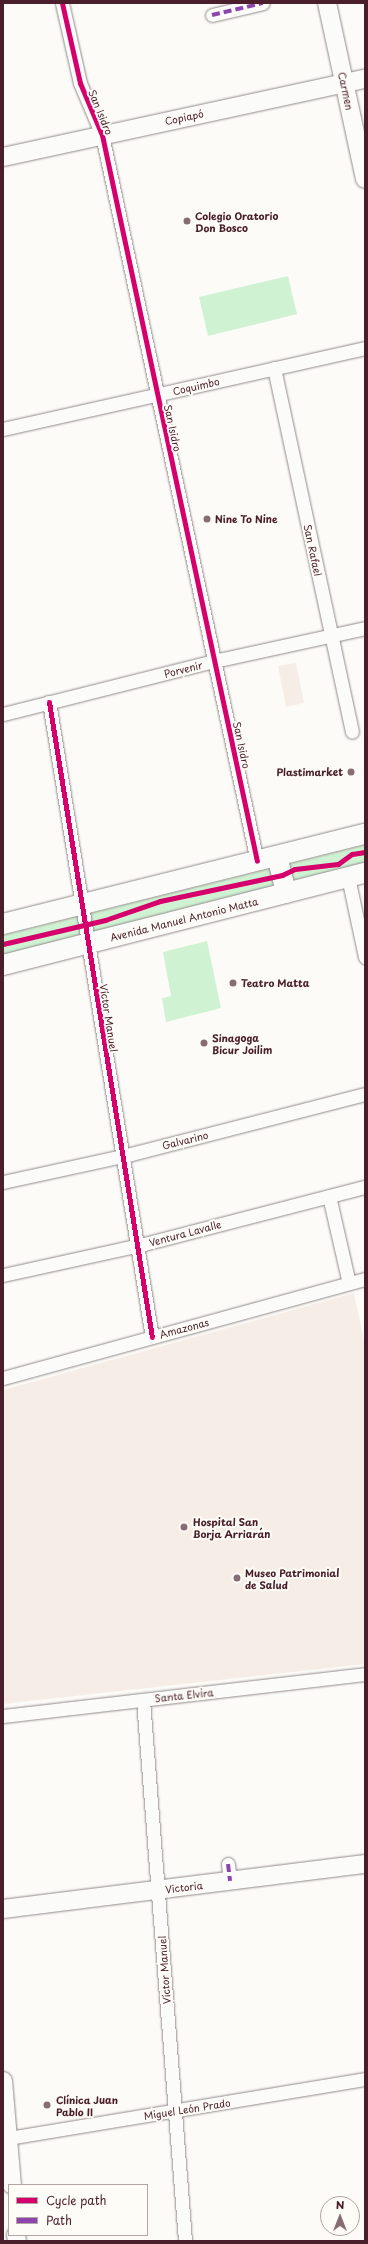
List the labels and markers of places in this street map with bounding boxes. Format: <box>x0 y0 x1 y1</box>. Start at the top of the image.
place label: Colegio Oratorio Don Bosco <box>195 209 279 232</box>
marker: Colegio Oratorio Don Bosco <box>182 216 192 226</box>
place label: Nine To Nine <box>215 513 278 525</box>
marker: Nine To Nine <box>202 514 212 524</box>
place label: Plastimarket <box>276 766 343 778</box>
marker: Plastimarket <box>346 767 356 777</box>
place label: Teatro Matta <box>241 977 310 989</box>
marker: Teatro Matta <box>228 978 238 988</box>
place label: Sinagoga Bicur Joilim <box>212 1031 272 1054</box>
marker: Sinagoga Bicur Joilim <box>199 1038 209 1048</box>
place label: Hospital San Borja Arriarán <box>193 1515 271 1538</box>
marker: Hospital San Borja Arriarán <box>178 1521 190 1533</box>
place label: Museo Patrimonial de Salud <box>245 1566 340 1590</box>
marker: Museo Patrimonial de Salud <box>232 1573 242 1583</box>
place label: Clínica Juan Pablo II <box>56 2093 119 2116</box>
marker: Clínica Juan Pablo II <box>41 2099 53 2111</box>

